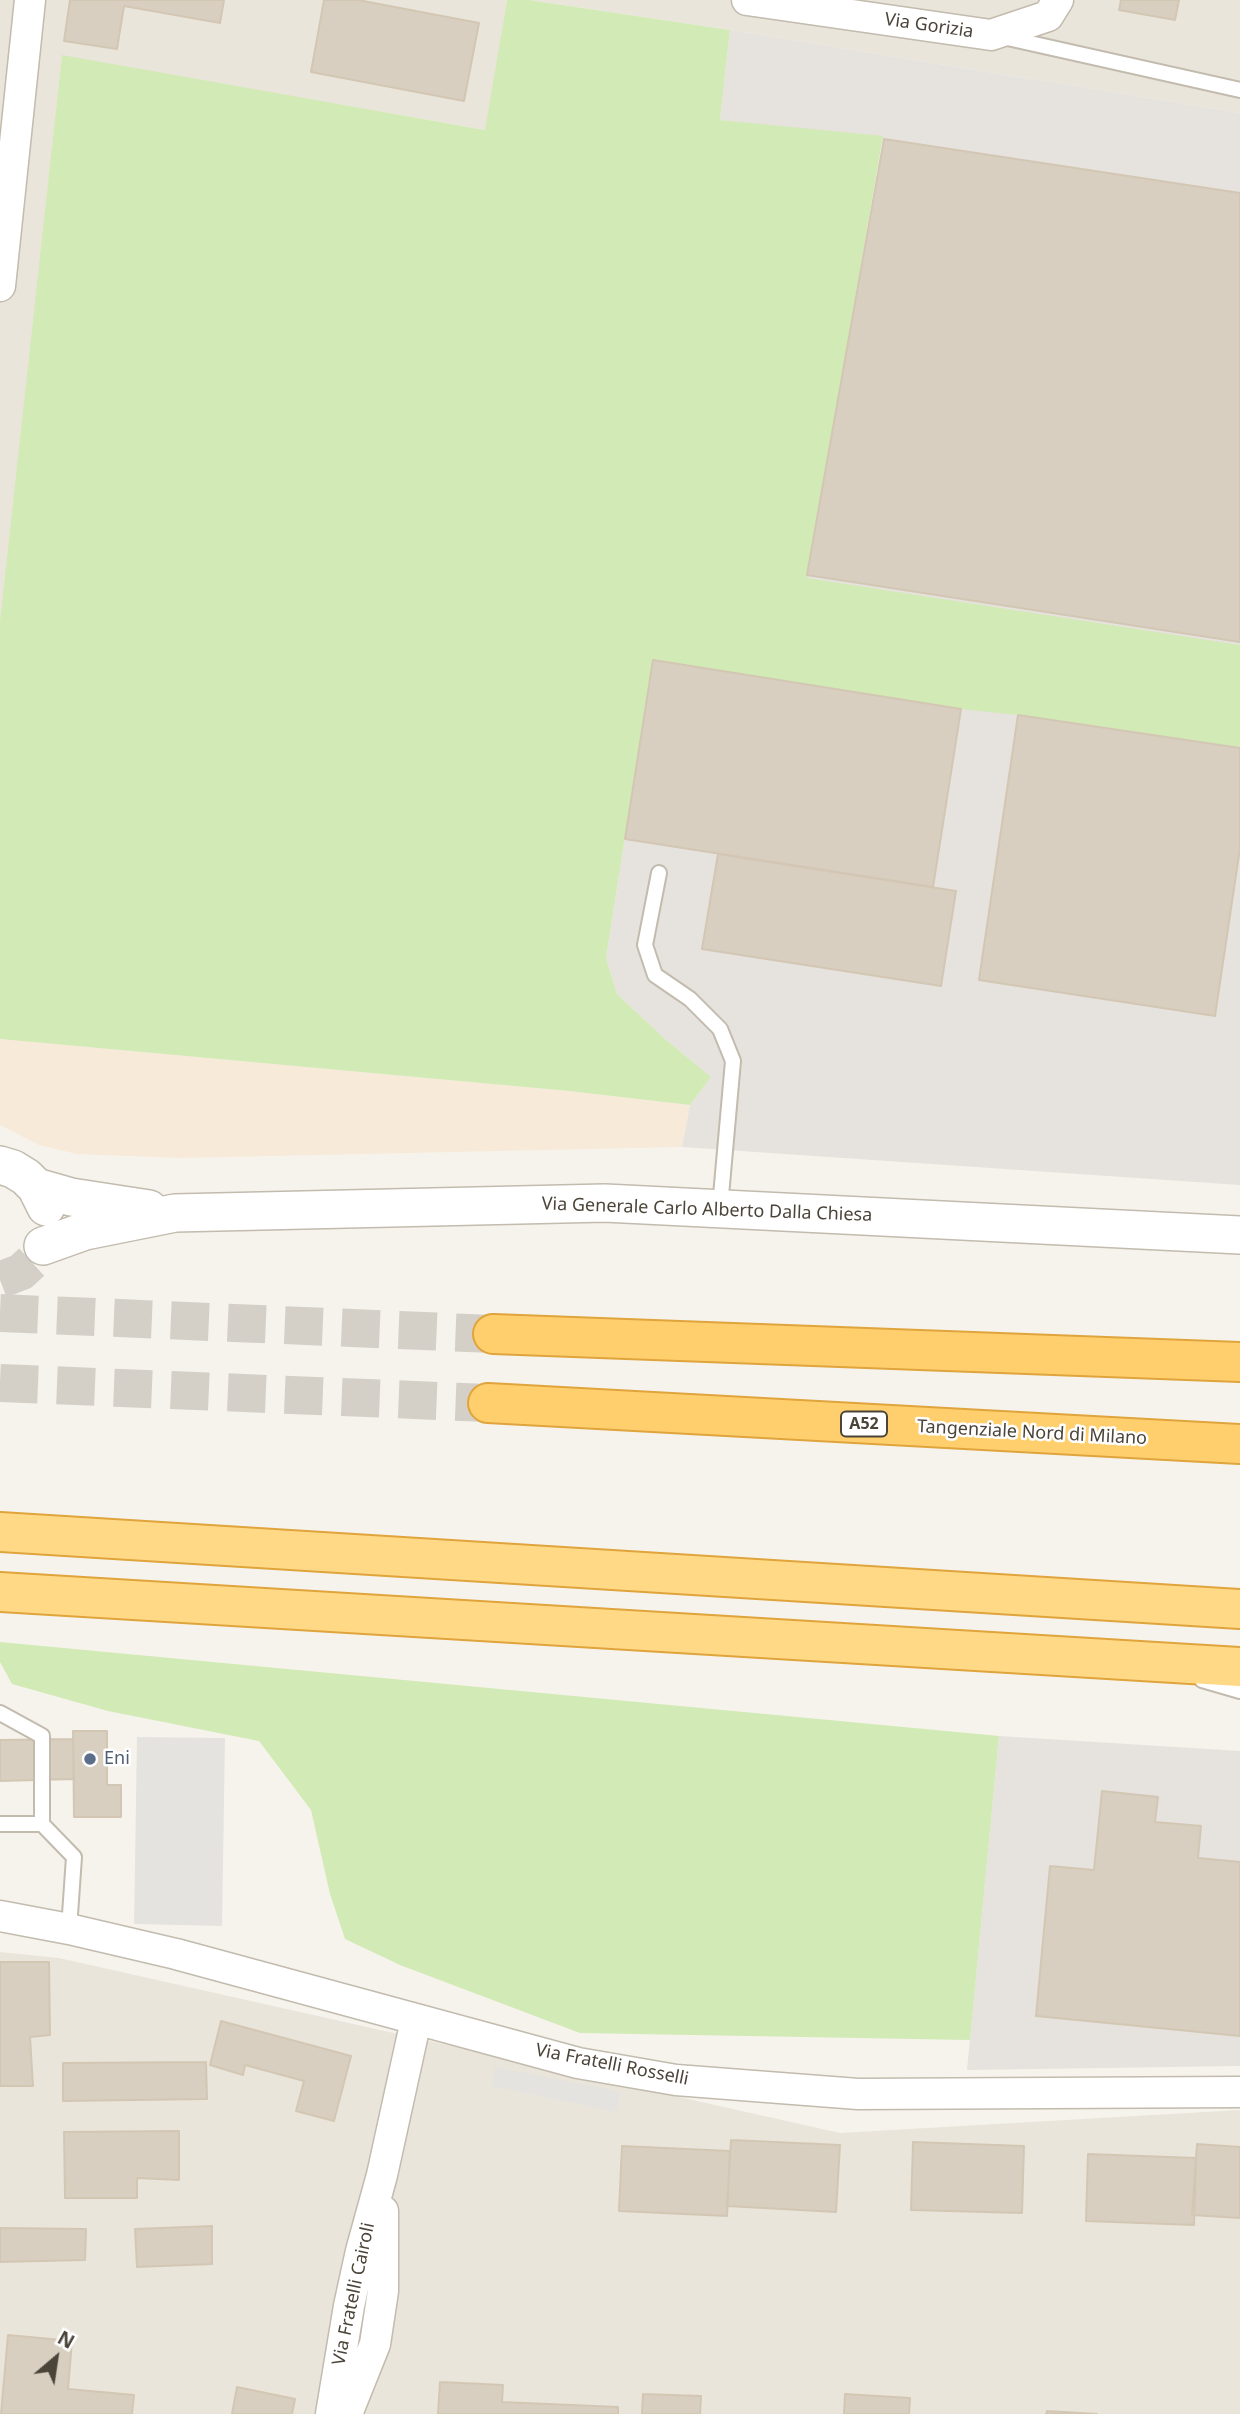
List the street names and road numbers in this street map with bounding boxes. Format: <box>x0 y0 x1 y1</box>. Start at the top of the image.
street label: Via Gorizia <box>883 9 975 43</box>
street label: Via Generale Carlo Alberto Dalla Chiesa <box>541 1193 873 1227</box>
road number: A52 <box>841 1412 887 1436</box>
street label: Tangenziale Nord di Milano <box>916 1416 1148 1450</box>
street label: Via Fratelli Rosselli <box>534 2040 690 2090</box>
street label: Via Fratelli Cairoli <box>328 2221 380 2367</box>

